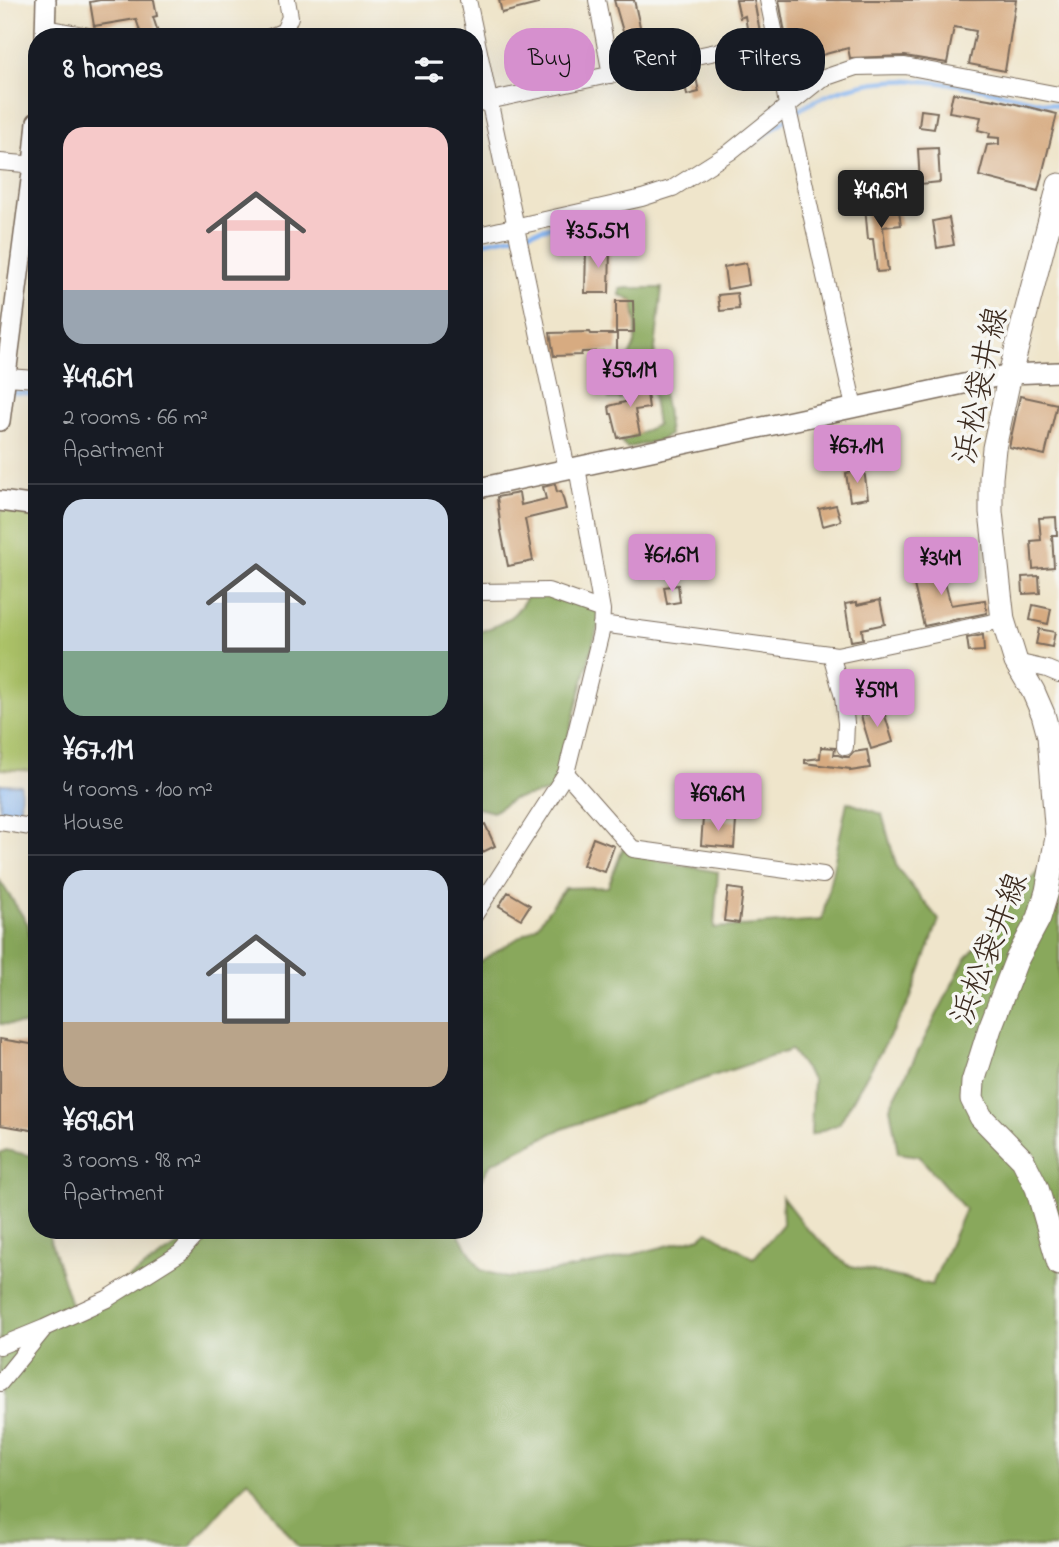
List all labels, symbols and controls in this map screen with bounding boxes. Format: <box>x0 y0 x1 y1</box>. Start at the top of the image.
chip: Buy <box>504 28 595 91</box>
chip: Rent <box>609 28 701 91</box>
chip: Filters <box>715 28 825 91</box>
text: 8 homes <box>63 48 164 92</box>
icon: filters <box>410 51 448 89</box>
pin: ¥49.6M <box>824 170 938 230</box>
icon: home <box>193 173 319 299</box>
text: ¥49.6M <box>854 176 908 209</box>
pin: ¥35.5M <box>541 210 655 270</box>
text: ¥35.5M <box>566 216 630 249</box>
street label: 浜松袋井線 <box>943 303 1022 469</box>
pin: ¥59.1M <box>573 350 687 409</box>
text: ¥59.1M <box>602 355 658 388</box>
text: ¥49.6M <box>63 358 134 402</box>
text: 2 rooms · 66 m² <box>63 402 208 435</box>
pin: ¥67.1M <box>800 426 914 485</box>
text: ¥67.1M <box>830 431 884 464</box>
text: Apartment <box>63 435 164 468</box>
pin: ¥61.6M <box>615 534 729 594</box>
pin: ¥34M <box>900 538 982 597</box>
text: ¥61.6M <box>644 540 700 573</box>
text: ¥34M <box>920 543 962 576</box>
icon: home <box>193 545 319 671</box>
pin: ¥59M <box>836 670 918 729</box>
text: ¥59M <box>855 675 899 708</box>
text: ¥67.1M <box>63 730 134 774</box>
text: 4 rooms · 100 m² <box>63 774 213 807</box>
pin: ¥69.6M <box>661 774 775 833</box>
text: ¥69.6M <box>691 779 745 812</box>
text: House <box>63 807 123 840</box>
street label: 浜松袋井線 <box>941 866 1042 1032</box>
icon: home <box>193 916 319 1042</box>
text: ¥69.6M <box>63 1101 134 1145</box>
text: 3 rooms · 98 m² <box>63 1145 201 1178</box>
text: Apartment <box>63 1178 164 1211</box>

